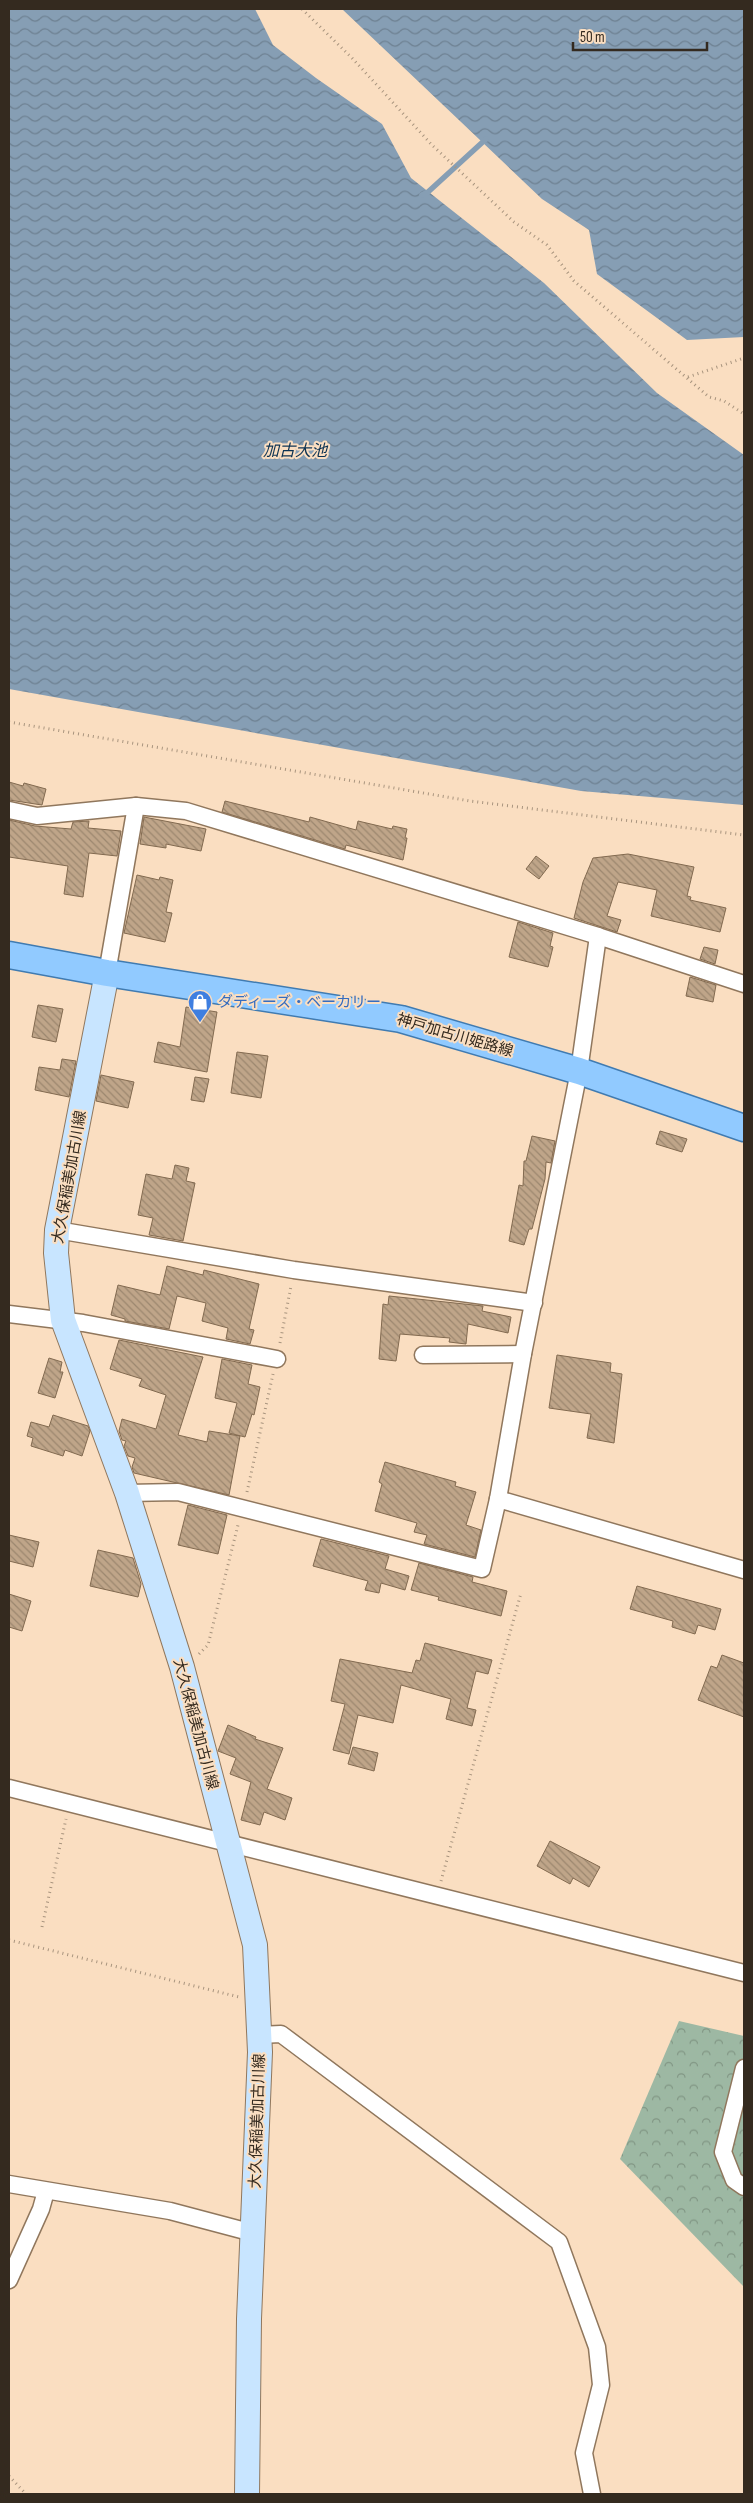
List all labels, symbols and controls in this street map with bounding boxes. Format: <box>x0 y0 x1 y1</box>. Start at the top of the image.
scale bar <box>573 20 707 52</box>
text: 50 m <box>580 28 605 47</box>
water label: 加古大池 <box>263 442 329 461</box>
shop icon: ダディーズ・ベーカリー <box>187 989 213 1023</box>
place label: ダディーズ・ベーカリー <box>218 993 381 1012</box>
street label: 神戸加古川姫路線 <box>395 1010 515 1061</box>
street label: 大久保稲美加古川線 <box>48 1109 91 1245</box>
street label: 大久保稲美加古川線 <box>169 1656 222 1792</box>
street label: 大久保稲美加古川線 <box>246 2053 269 2189</box>

